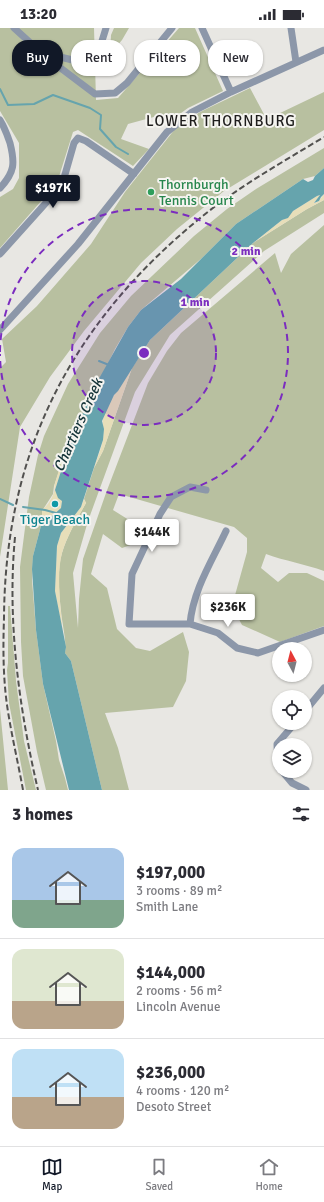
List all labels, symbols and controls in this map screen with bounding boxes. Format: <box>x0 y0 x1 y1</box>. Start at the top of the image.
text: 13:20 <box>20 5 57 23</box>
chip: Buy <box>12 40 63 76</box>
chip: Rent <box>71 40 126 76</box>
chip: Filters <box>134 40 200 76</box>
chip: New <box>208 40 263 76</box>
district label: LOWER THORNBURG <box>146 112 296 130</box>
pin: $197K <box>25 175 81 209</box>
place label: Thornburgh Tennis Court <box>159 176 234 209</box>
text: $197K <box>35 180 71 196</box>
marker: Thornburgh Tennis Court <box>146 187 156 197</box>
text: 2 min <box>232 244 261 259</box>
text: 1 min <box>181 295 210 310</box>
centre of rings <box>137 346 151 360</box>
water label: Chartiers Creek <box>49 374 107 474</box>
marker: Tiger Beach <box>50 499 60 509</box>
place label: Tiger Beach <box>20 511 90 528</box>
pin: $144K <box>124 519 180 553</box>
text: $144K <box>134 524 170 540</box>
pin: $236K <box>200 594 256 628</box>
text: $236K <box>210 599 246 615</box>
north arrow <box>272 642 312 682</box>
map controls <box>272 642 312 778</box>
button: locate <box>272 690 312 730</box>
button: layers <box>272 738 312 778</box>
icon: filters <box>290 803 312 825</box>
text: 3 homes <box>12 804 73 825</box>
text: $197,000 <box>136 862 205 883</box>
icon: home <box>44 864 92 912</box>
text: 3 rooms · 89 m² <box>136 883 222 899</box>
text: Smith Lane <box>136 899 198 915</box>
text: $144,000 <box>136 962 205 983</box>
icon: home <box>44 965 92 1013</box>
text: 2 rooms · 56 m² <box>136 983 222 999</box>
text: Lincoln Avenue <box>136 999 220 1015</box>
text: $236,000 <box>136 1062 205 1083</box>
icon: home <box>44 1065 92 1113</box>
text: 4 rooms · 120 m² <box>136 1083 229 1099</box>
text: Desoto Street <box>136 1099 211 1115</box>
tab: Map <box>41 1156 63 1193</box>
tab: Saved <box>145 1156 173 1193</box>
tab: Home <box>255 1156 283 1193</box>

